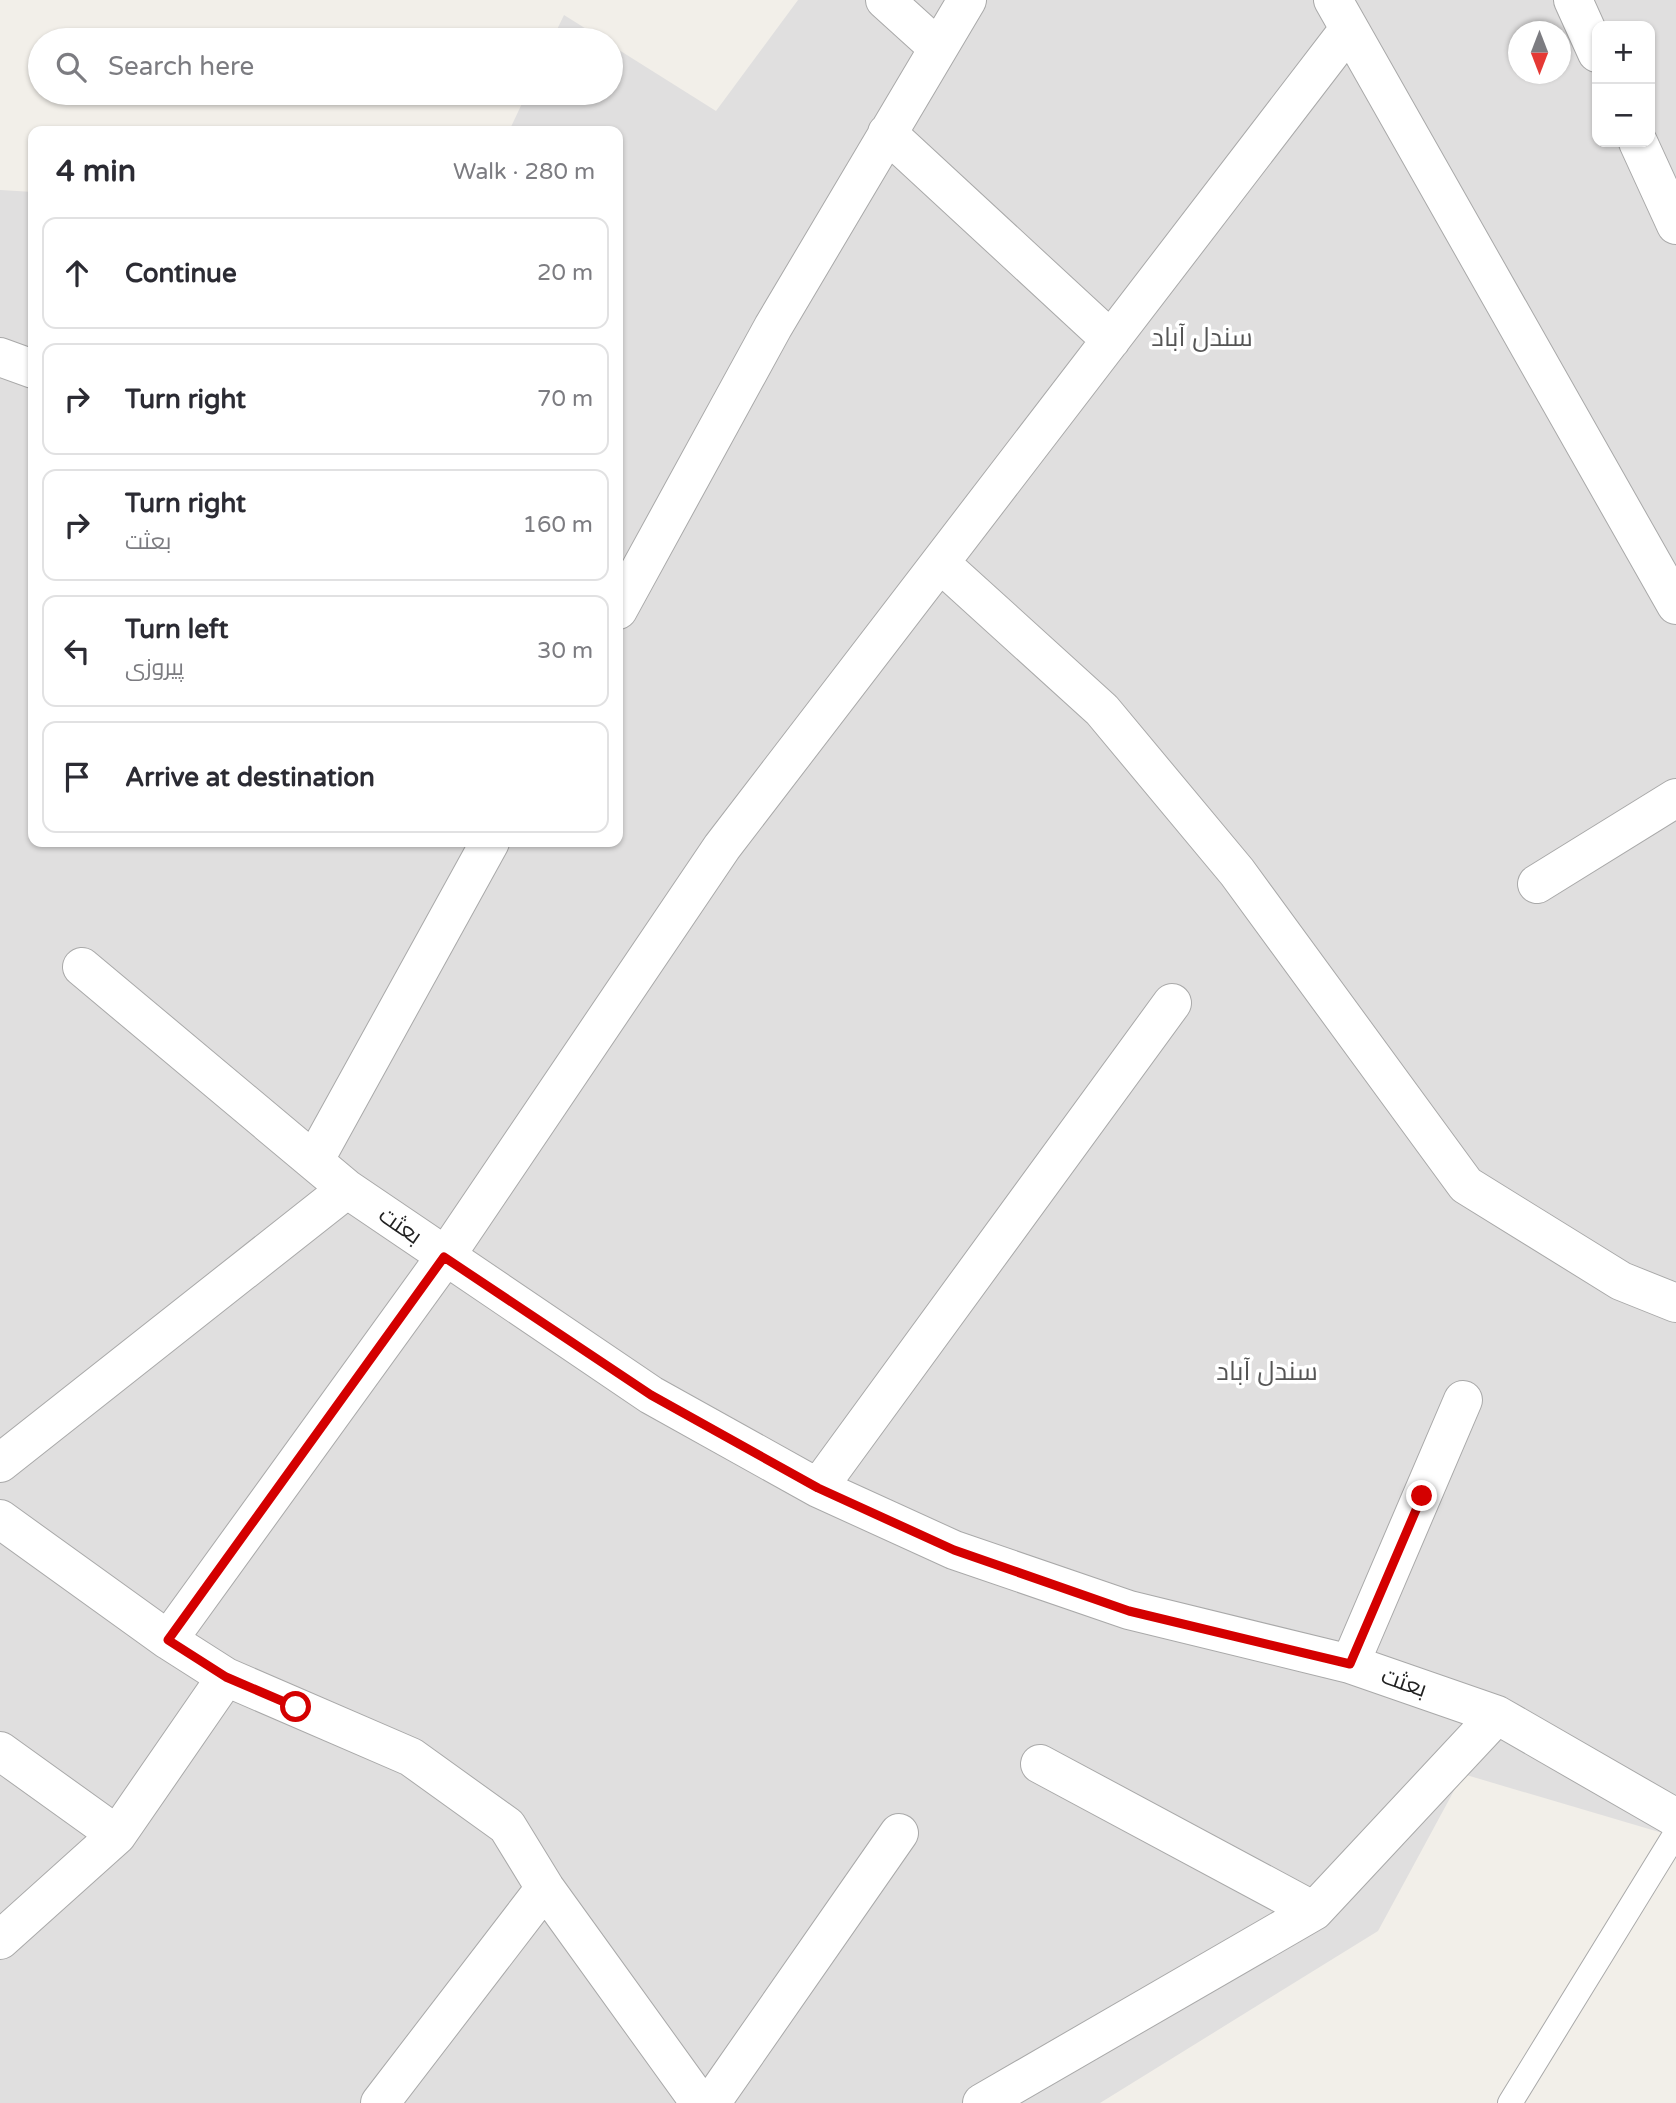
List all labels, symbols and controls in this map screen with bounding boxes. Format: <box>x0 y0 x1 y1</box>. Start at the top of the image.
north arrow <box>1508 21 1571 84</box>
map controls <box>1592 21 1655 147</box>
button: + <box>1592 21 1655 84</box>
search box <box>28 28 623 105</box>
icon: search <box>52 48 90 86</box>
text: Search here <box>108 51 254 82</box>
button: − <box>1592 84 1655 147</box>
text: 4 min <box>56 153 136 190</box>
text: Walk · 280 m <box>453 158 595 186</box>
icon: ahead <box>58 254 96 292</box>
text: Continue <box>125 258 237 289</box>
text: 20 m <box>537 259 593 287</box>
district label: سندل آباد <box>1151 322 1253 353</box>
icon: right <box>58 380 96 418</box>
text: Turn right <box>125 384 246 415</box>
text: 70 m <box>537 385 593 413</box>
text: Turn right <box>125 488 246 519</box>
icon: right <box>58 506 96 544</box>
text: 160 m <box>523 511 593 539</box>
text: بعثت <box>125 528 171 556</box>
text: Turn left <box>125 614 228 645</box>
icon: left <box>58 632 96 670</box>
text: 30 m <box>537 637 593 665</box>
text: پیروزی <box>125 654 184 682</box>
icon: arrive <box>58 758 96 796</box>
text: Arrive at destination <box>125 762 375 793</box>
street label: بعثت <box>373 1201 427 1251</box>
district label: سندل آباد <box>1216 1356 1318 1387</box>
route end <box>1406 1480 1437 1511</box>
street label: بعثت <box>1378 1662 1430 1704</box>
route start <box>280 1691 311 1722</box>

